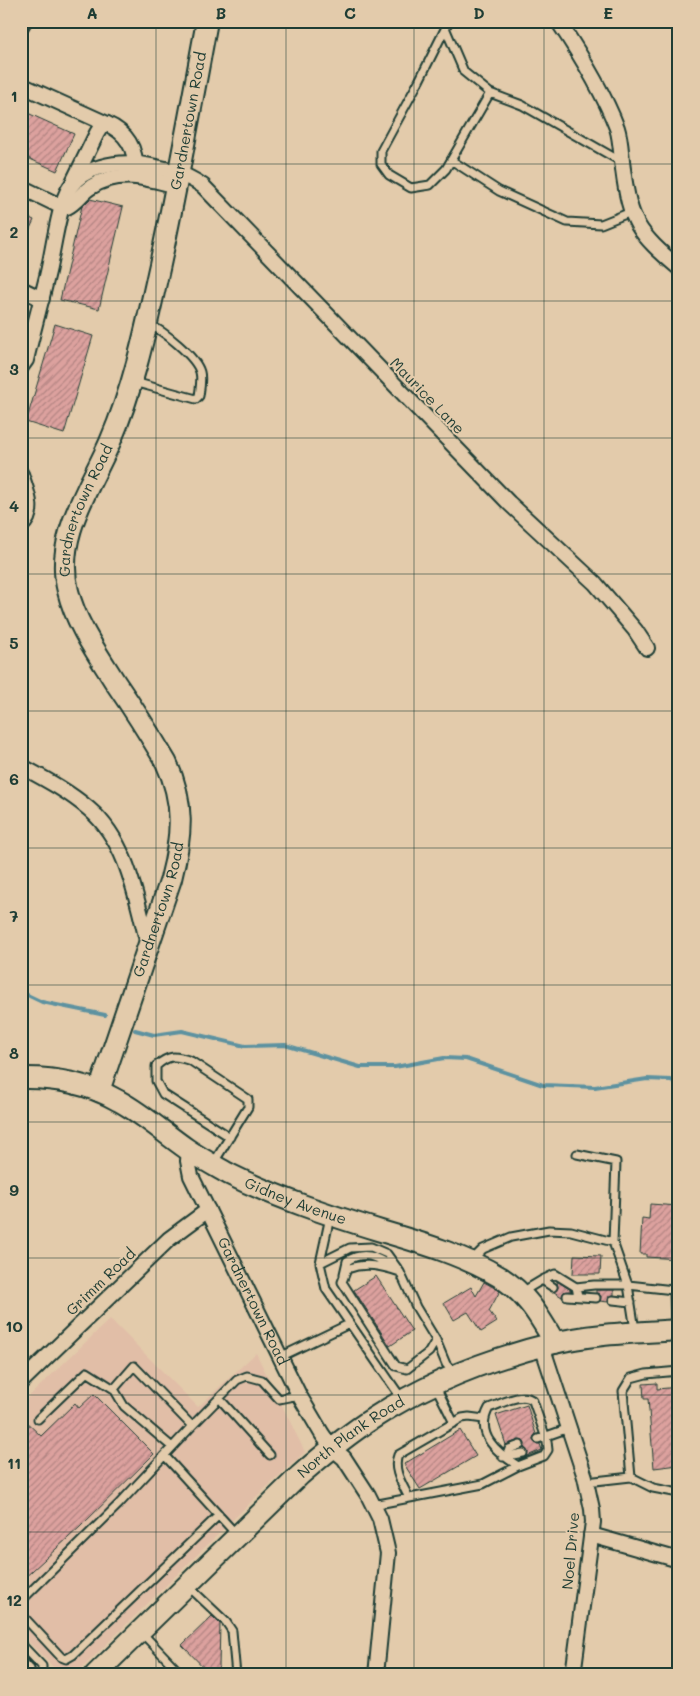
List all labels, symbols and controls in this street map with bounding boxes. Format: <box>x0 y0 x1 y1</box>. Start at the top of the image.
text: A <box>86 2 98 23</box>
text: B <box>216 2 226 23</box>
text: C <box>344 2 356 23</box>
text: D <box>473 2 485 23</box>
text: E <box>603 2 613 23</box>
street label: Gardnertown Road <box>165 50 210 192</box>
text: 1 <box>10 85 18 106</box>
text: 2 <box>10 221 19 242</box>
street label: Maurice Lane <box>386 353 469 438</box>
text: 3 <box>9 358 19 379</box>
street label: Gardnertown Road <box>54 441 117 578</box>
text: 4 <box>9 495 19 516</box>
text: 5 <box>9 632 19 653</box>
text: 6 <box>9 768 19 789</box>
street label: Gardnertown Road <box>127 841 187 979</box>
text: 7 <box>10 905 19 926</box>
text: 8 <box>9 1042 19 1063</box>
street label: Gidney Avenue <box>242 1172 349 1228</box>
text: 9 <box>9 1179 19 1200</box>
street label: Gardnertown Road <box>214 1233 294 1368</box>
street label: Grimm Road <box>61 1243 139 1319</box>
text: 10 <box>5 1315 23 1336</box>
street label: North Plank Road <box>292 1391 408 1482</box>
text: 11 <box>7 1452 21 1473</box>
street label: Noel Drive <box>557 1511 583 1590</box>
text: 12 <box>6 1589 22 1610</box>

